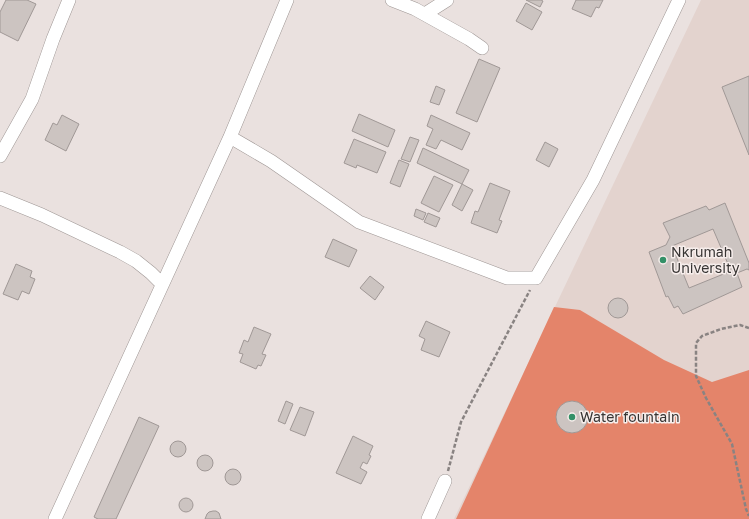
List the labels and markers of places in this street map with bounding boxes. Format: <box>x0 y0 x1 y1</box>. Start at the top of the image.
place label: Nkrumah University <box>671 243 740 276</box>
marker: Nkrumah University <box>658 255 668 265</box>
place label: Water fountain <box>580 408 680 425</box>
marker: Water fountain <box>567 412 577 422</box>

